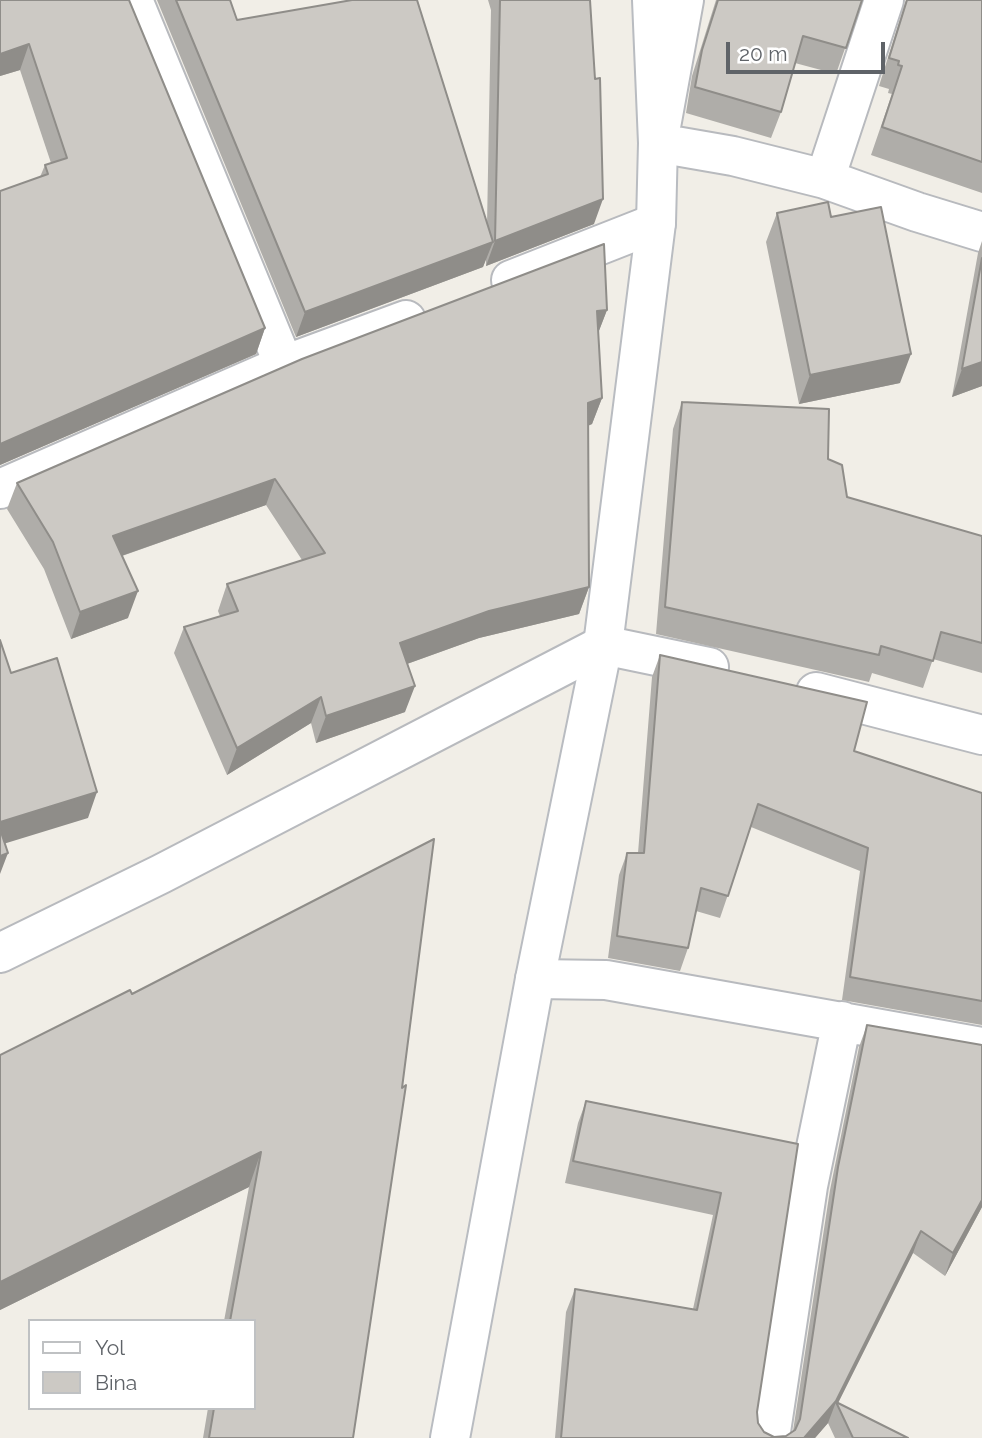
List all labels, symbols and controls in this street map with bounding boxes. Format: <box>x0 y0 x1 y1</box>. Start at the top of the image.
scale bar <box>730 28 889 72</box>
text: 20 m <box>739 41 787 66</box>
legend <box>28 1319 256 1410</box>
text: Yol <box>95 1335 125 1360</box>
text: Bina <box>95 1370 137 1395</box>

